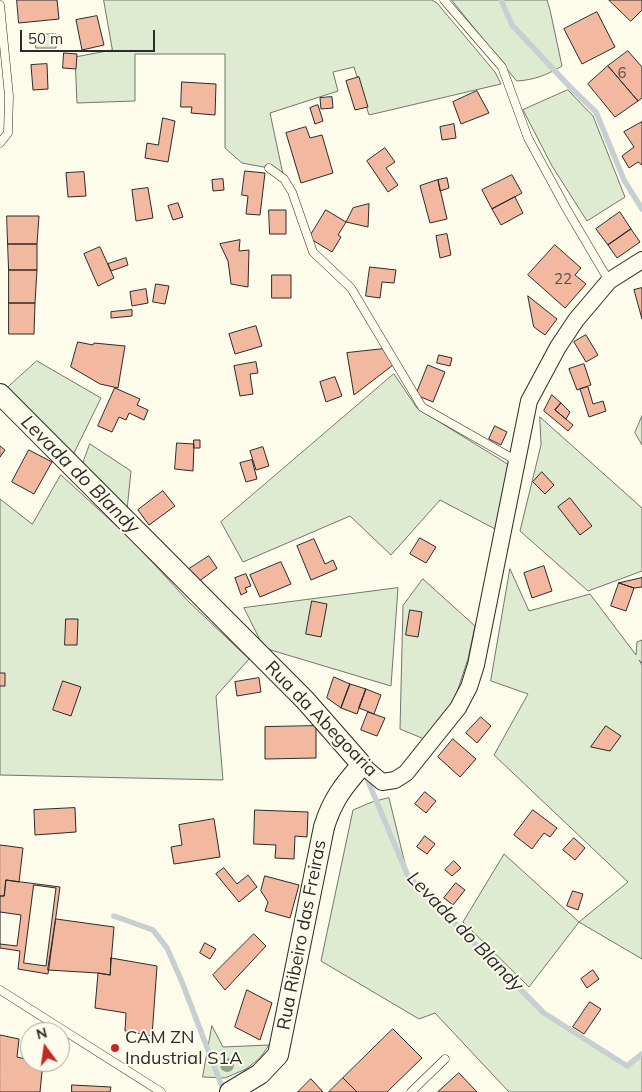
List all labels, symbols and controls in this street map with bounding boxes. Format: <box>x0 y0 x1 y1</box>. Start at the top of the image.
scale bar <box>22 20 158 52</box>
text: 50 m <box>28 29 63 48</box>
house number: 6 <box>618 64 626 82</box>
house number: 22 <box>554 270 572 288</box>
water label: Levada do Blandy <box>16 411 144 539</box>
street label: Rua da Abegoaria <box>260 657 382 781</box>
street label: Rua Ribeiro das Freiras <box>273 838 331 1032</box>
water label: Levada do Blandy <box>402 867 528 997</box>
north arrow <box>20 1022 70 1072</box>
text: N <box>34 1023 49 1043</box>
place label: CAM ZN Industrial S1A <box>125 1027 242 1070</box>
marker: CAM ZN Industrial S1A <box>109 1042 121 1054</box>

